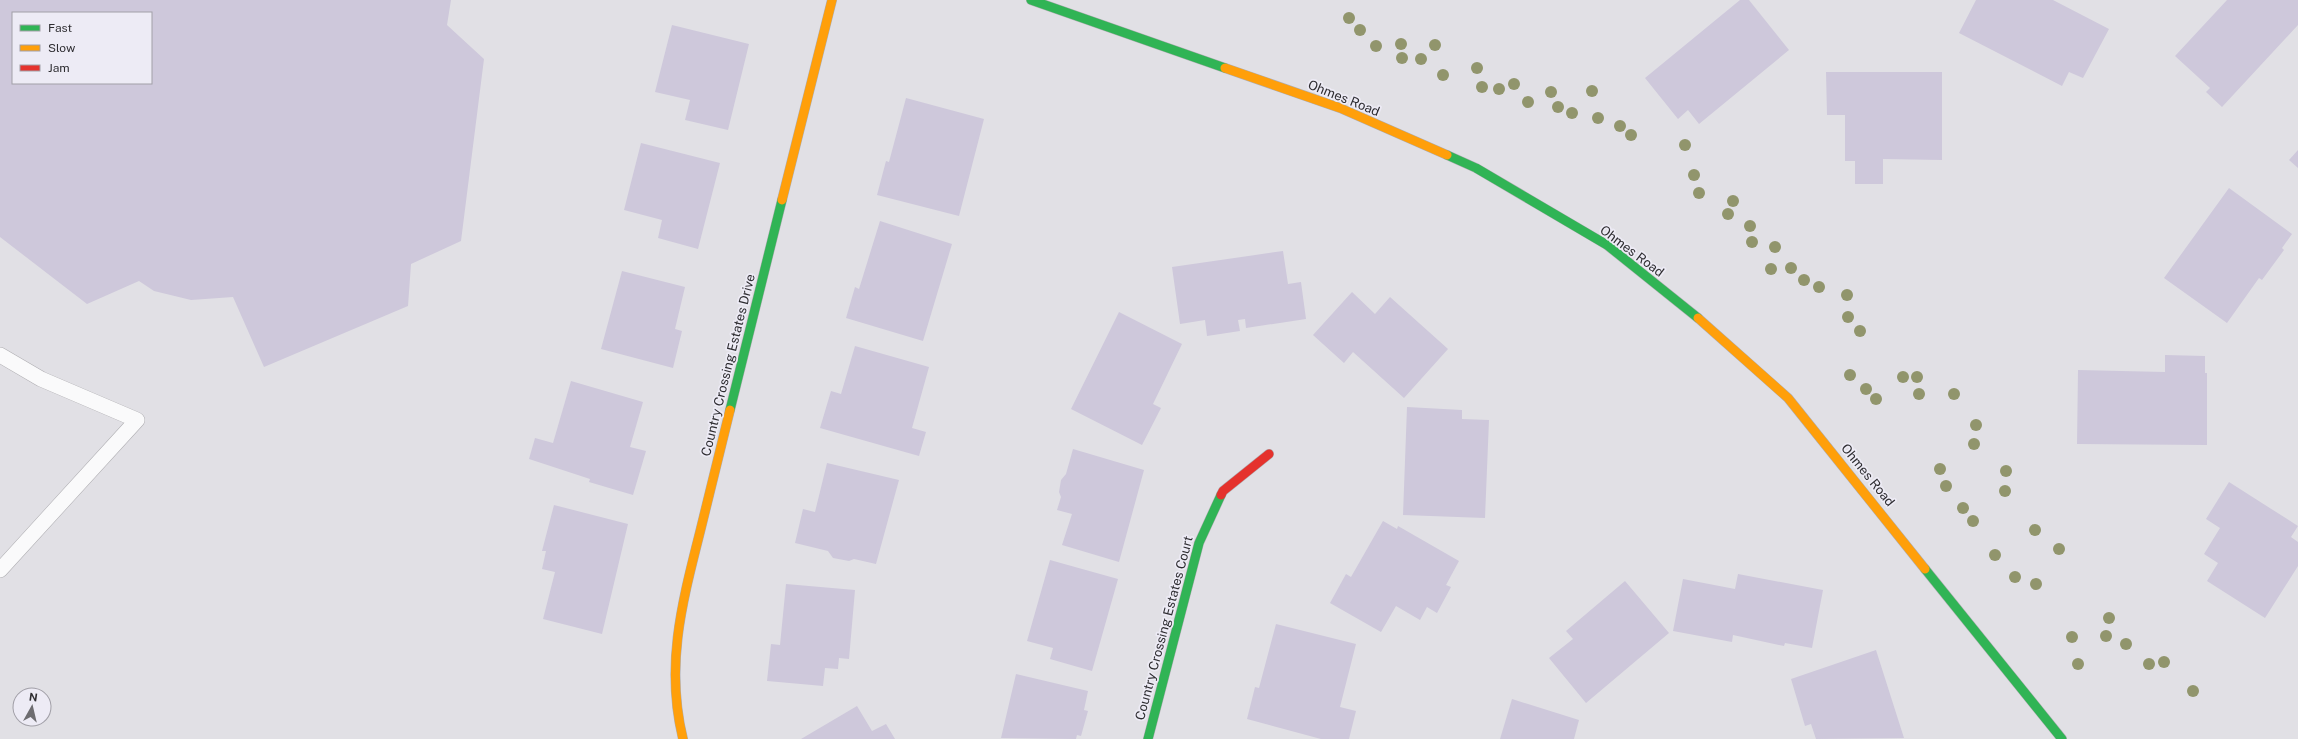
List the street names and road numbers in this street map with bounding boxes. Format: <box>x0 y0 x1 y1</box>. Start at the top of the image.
street label: Ohmes Road <box>1306 77 1382 119</box>
street label: Ohmes Road <box>1597 222 1667 280</box>
street label: Country Crossing Estates Drive <box>698 272 758 458</box>
street label: Ohmes Road <box>1838 441 1898 509</box>
street label: Country Crossing Estates Court <box>1132 534 1196 722</box>

